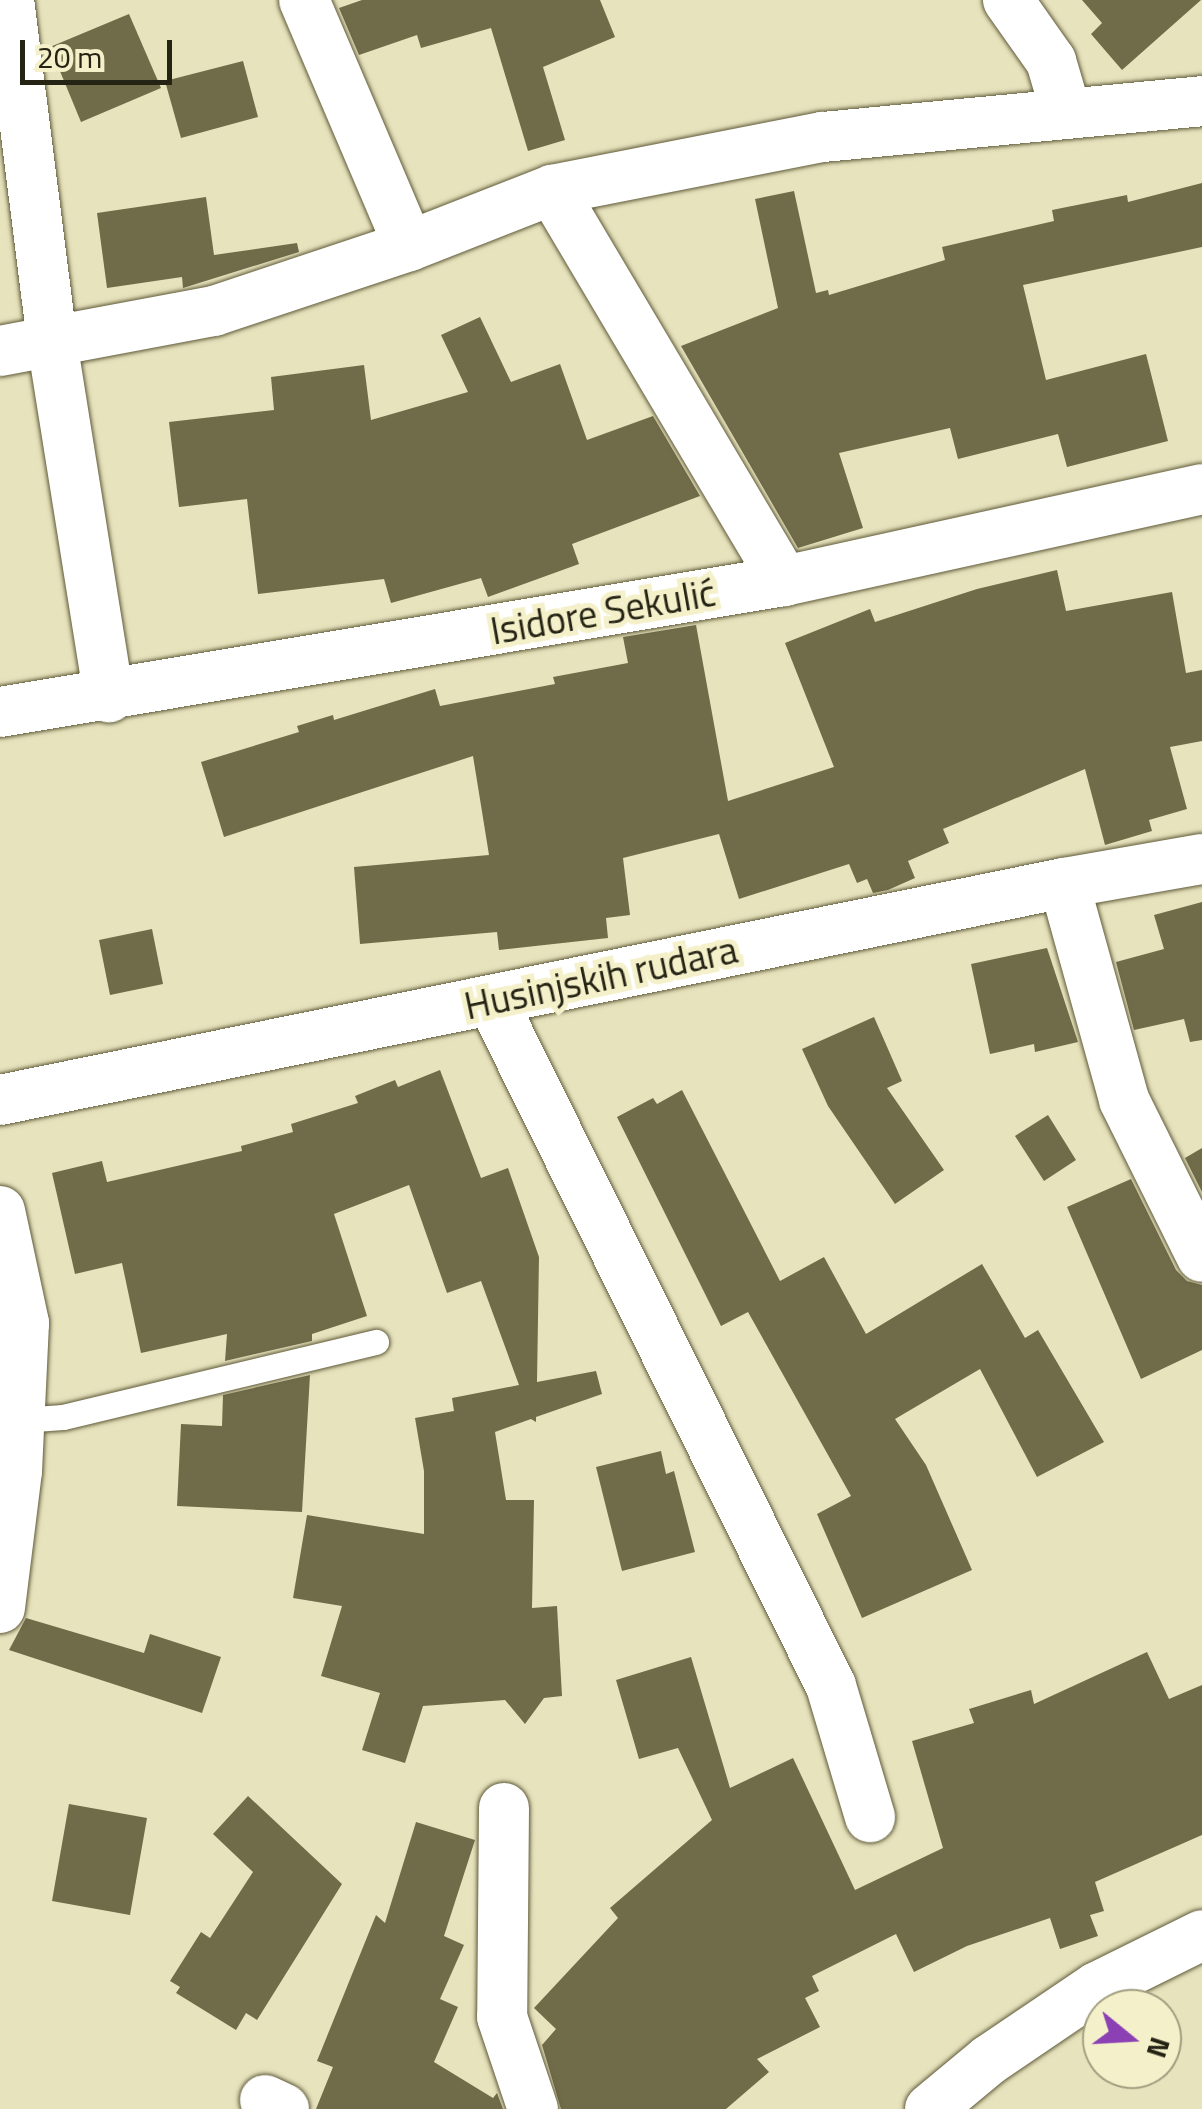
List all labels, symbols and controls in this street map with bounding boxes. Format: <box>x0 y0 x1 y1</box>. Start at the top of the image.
scale bar <box>25 20 178 82</box>
text: 20 m <box>37 34 102 80</box>
street label: Isidore Sekulić <box>487 570 719 654</box>
street label: Husinjskih rudara <box>460 927 742 1029</box>
north arrow <box>1082 1989 1182 2089</box>
text: N <box>1136 2032 1183 2064</box>

